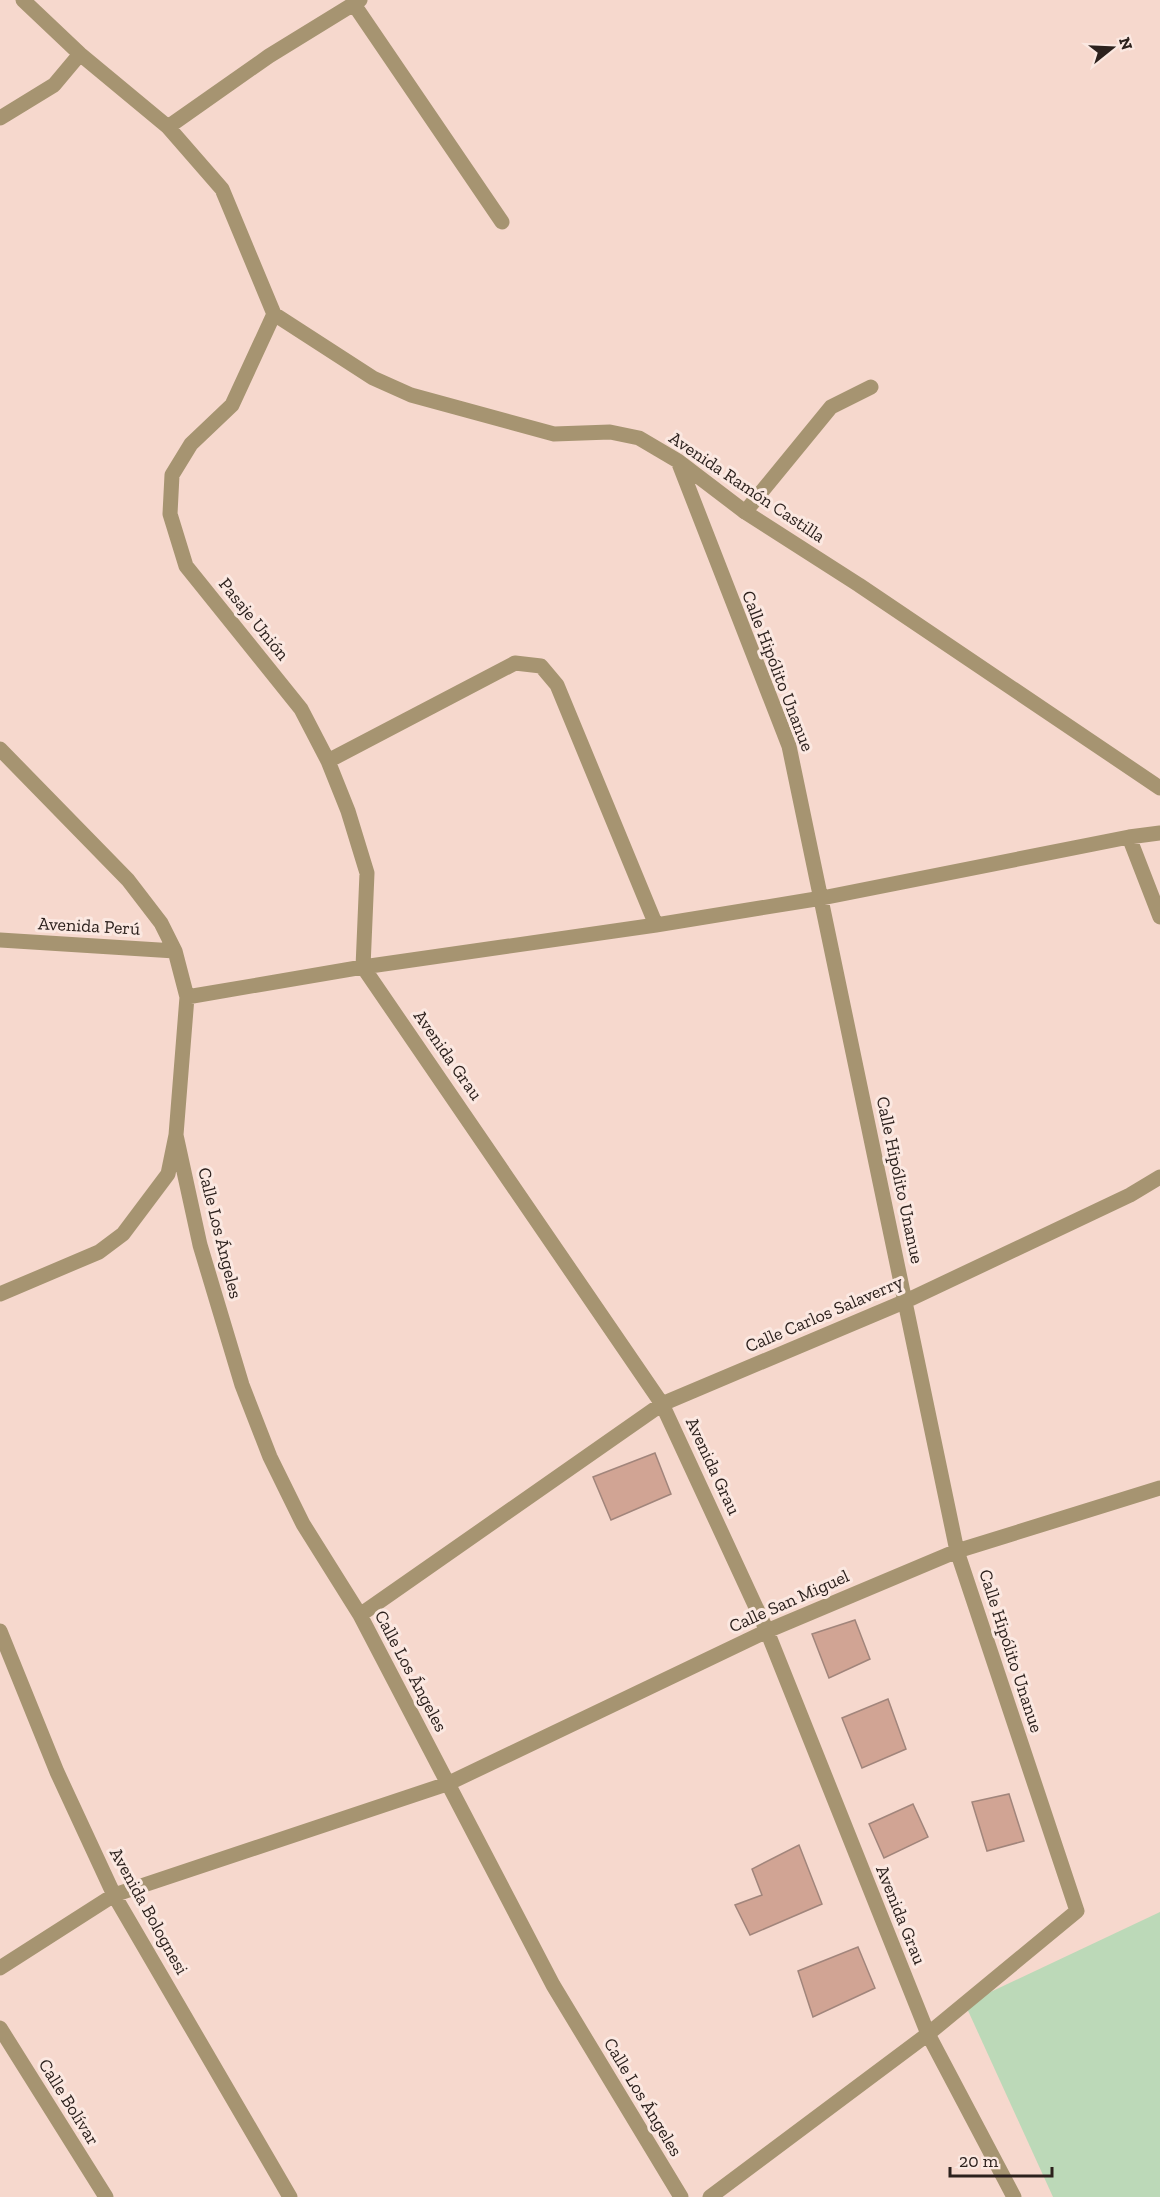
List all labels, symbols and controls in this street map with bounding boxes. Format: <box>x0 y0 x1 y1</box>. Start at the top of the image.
north arrow <box>1082 18 1142 78</box>
text: N <box>1115 35 1137 52</box>
street label: Avenida Ramón Castilla <box>665 427 829 548</box>
street label: Pasaje Unión <box>214 573 294 665</box>
street label: Calle Hipólito Unanue <box>737 588 819 754</box>
street label: Avenida Perú <box>37 912 141 940</box>
street label: Avenida Grau <box>409 1006 487 1104</box>
street label: Calle Hipólito Unanue <box>872 1094 928 1266</box>
street label: Calle Los Ángeles <box>193 1165 247 1301</box>
street label: Calle Carlos Salaverry <box>742 1271 907 1357</box>
street label: Avenida Grau <box>681 1414 745 1518</box>
street label: Calle San Miguel <box>725 1565 853 1637</box>
street label: Calle Hipólito Unanue <box>974 1567 1048 1735</box>
street label: Calle Los Ángeles <box>370 1607 452 1736</box>
street label: Avenida Bolognesi <box>105 1844 193 1978</box>
street label: Avenida Grau <box>871 1862 931 1968</box>
street label: Calle Los Ángeles <box>599 2034 687 2160</box>
street label: Calle Bolívar <box>34 2055 104 2149</box>
scale bar <box>950 2140 1052 2178</box>
text: 20 m <box>959 2150 999 2172</box>

